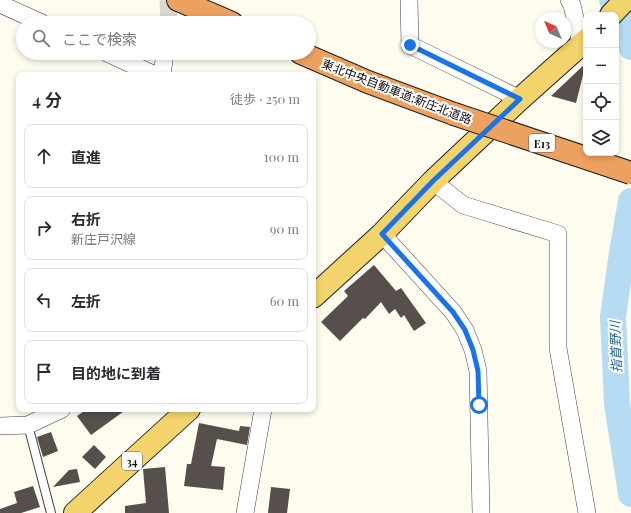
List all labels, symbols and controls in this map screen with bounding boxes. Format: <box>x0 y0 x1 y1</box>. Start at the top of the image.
north arrow <box>535 12 571 48</box>
map controls <box>583 12 619 156</box>
button: + <box>583 12 619 48</box>
search box <box>16 16 316 60</box>
icon: search <box>30 27 52 49</box>
text: ここで検索 <box>62 29 137 49</box>
route end <box>401 36 419 54</box>
button: − <box>583 48 619 84</box>
street label: 東北中央自動車道;新庄北道路 <box>320 55 474 127</box>
button: locate <box>583 84 619 120</box>
text: 4 分 <box>32 88 62 110</box>
text: 徒歩 · 250 m <box>230 90 300 107</box>
button: layers <box>583 120 619 156</box>
road number: E13 <box>529 134 555 152</box>
icon: ahead <box>33 145 55 167</box>
text: 直進 <box>71 147 101 167</box>
text: 100 m <box>264 148 299 165</box>
text: 右折 <box>71 209 101 229</box>
icon: right <box>33 217 55 239</box>
text: 90 m <box>270 220 299 237</box>
text: 新庄戸沢線 <box>71 230 136 247</box>
icon: left <box>33 289 55 311</box>
text: 左折 <box>71 291 101 311</box>
text: 60 m <box>270 292 299 309</box>
water label: 指首野川 <box>606 319 624 373</box>
icon: arrive <box>33 361 55 383</box>
text: 目的地に到着 <box>71 363 161 383</box>
route start <box>470 396 488 414</box>
road number: 34 <box>122 452 142 470</box>

